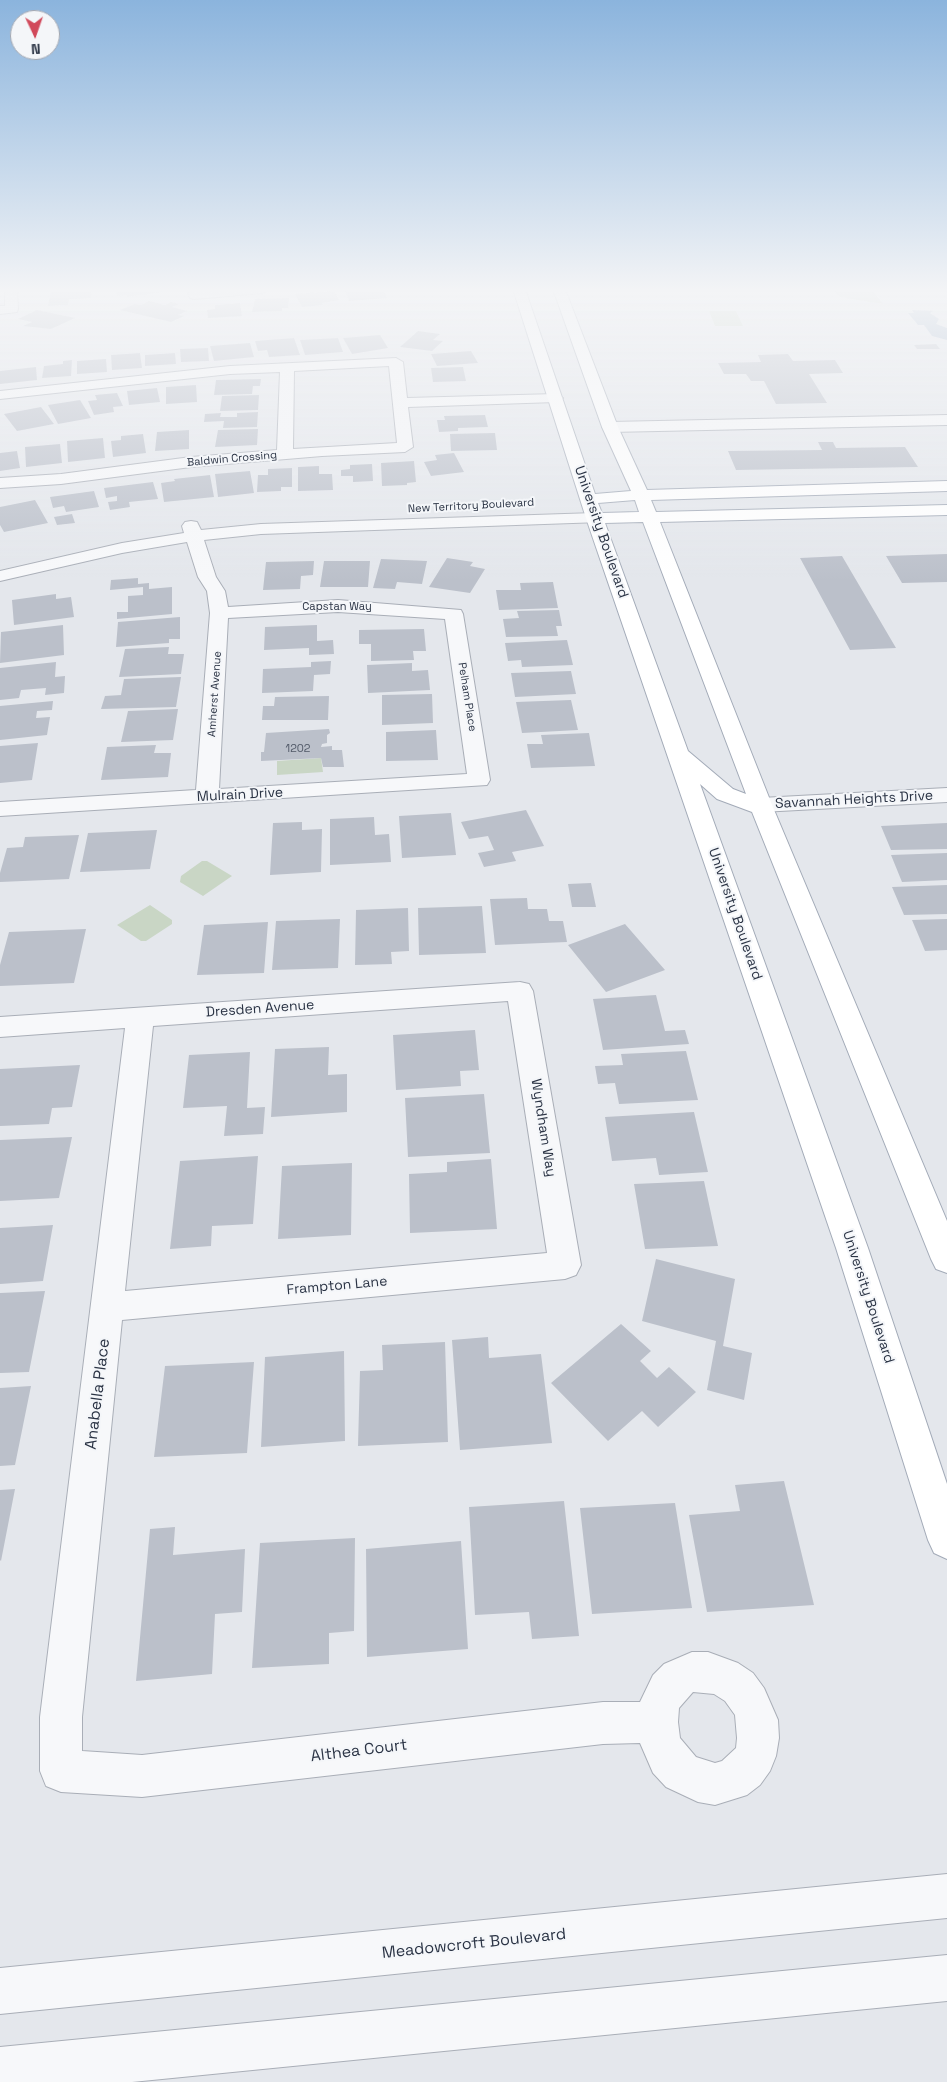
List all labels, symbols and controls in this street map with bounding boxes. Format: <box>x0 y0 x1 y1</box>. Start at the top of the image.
north arrow <box>10 10 60 60</box>
text: N <box>31 40 41 58</box>
street label: Baldwin Crossing <box>186 448 278 470</box>
street label: University Boulevard <box>570 464 632 600</box>
street label: New Territory Boulevard <box>408 496 534 516</box>
street label: Capstan Way <box>302 600 372 614</box>
street label: Amherst Avenue <box>205 651 225 737</box>
street label: Pelham Place <box>455 662 479 732</box>
house number: 1202 <box>286 742 310 756</box>
street label: Mulrain Drive <box>196 784 284 806</box>
street label: Savannah Heights Drive <box>775 787 933 813</box>
street label: University Boulevard <box>704 846 766 982</box>
street label: Dresden Avenue <box>205 997 315 1021</box>
street label: Wyndham Way <box>527 1078 559 1178</box>
street label: University Boulevard <box>839 1228 897 1366</box>
street label: Frampton Lane <box>286 1273 388 1299</box>
street label: Anabella Place <box>82 1337 114 1451</box>
street label: Althea Court <box>310 1736 408 1766</box>
street label: Meadowcroft Boulevard <box>381 1925 567 1963</box>

